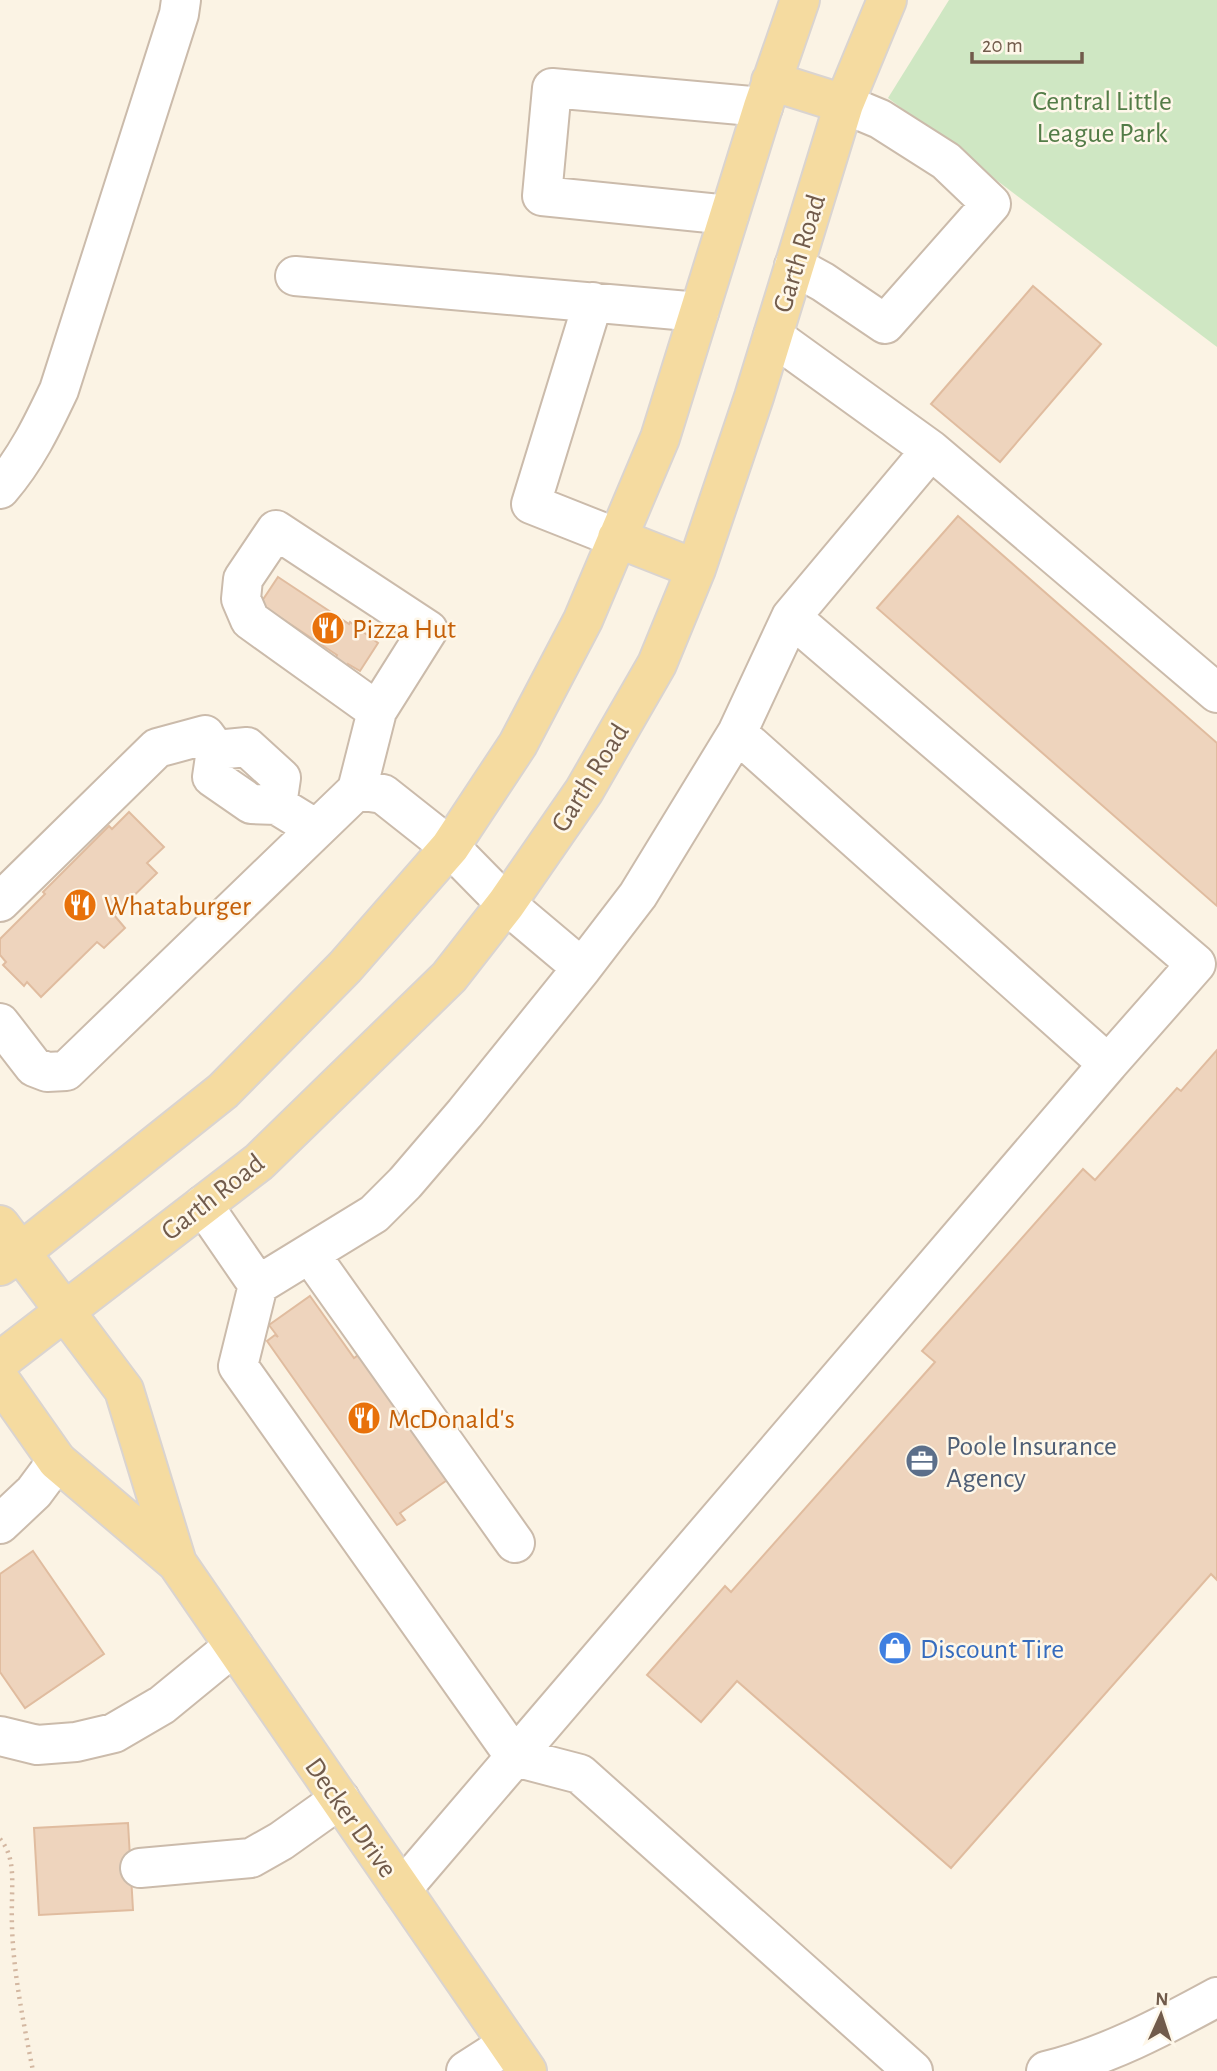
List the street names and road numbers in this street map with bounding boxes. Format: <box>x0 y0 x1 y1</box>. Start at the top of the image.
street label: Garth Road <box>769 191 831 316</box>
street label: Garth Road <box>546 719 635 837</box>
street label: Garth Road <box>157 1149 270 1246</box>
street label: Decker Drive <box>299 1753 402 1883</box>

